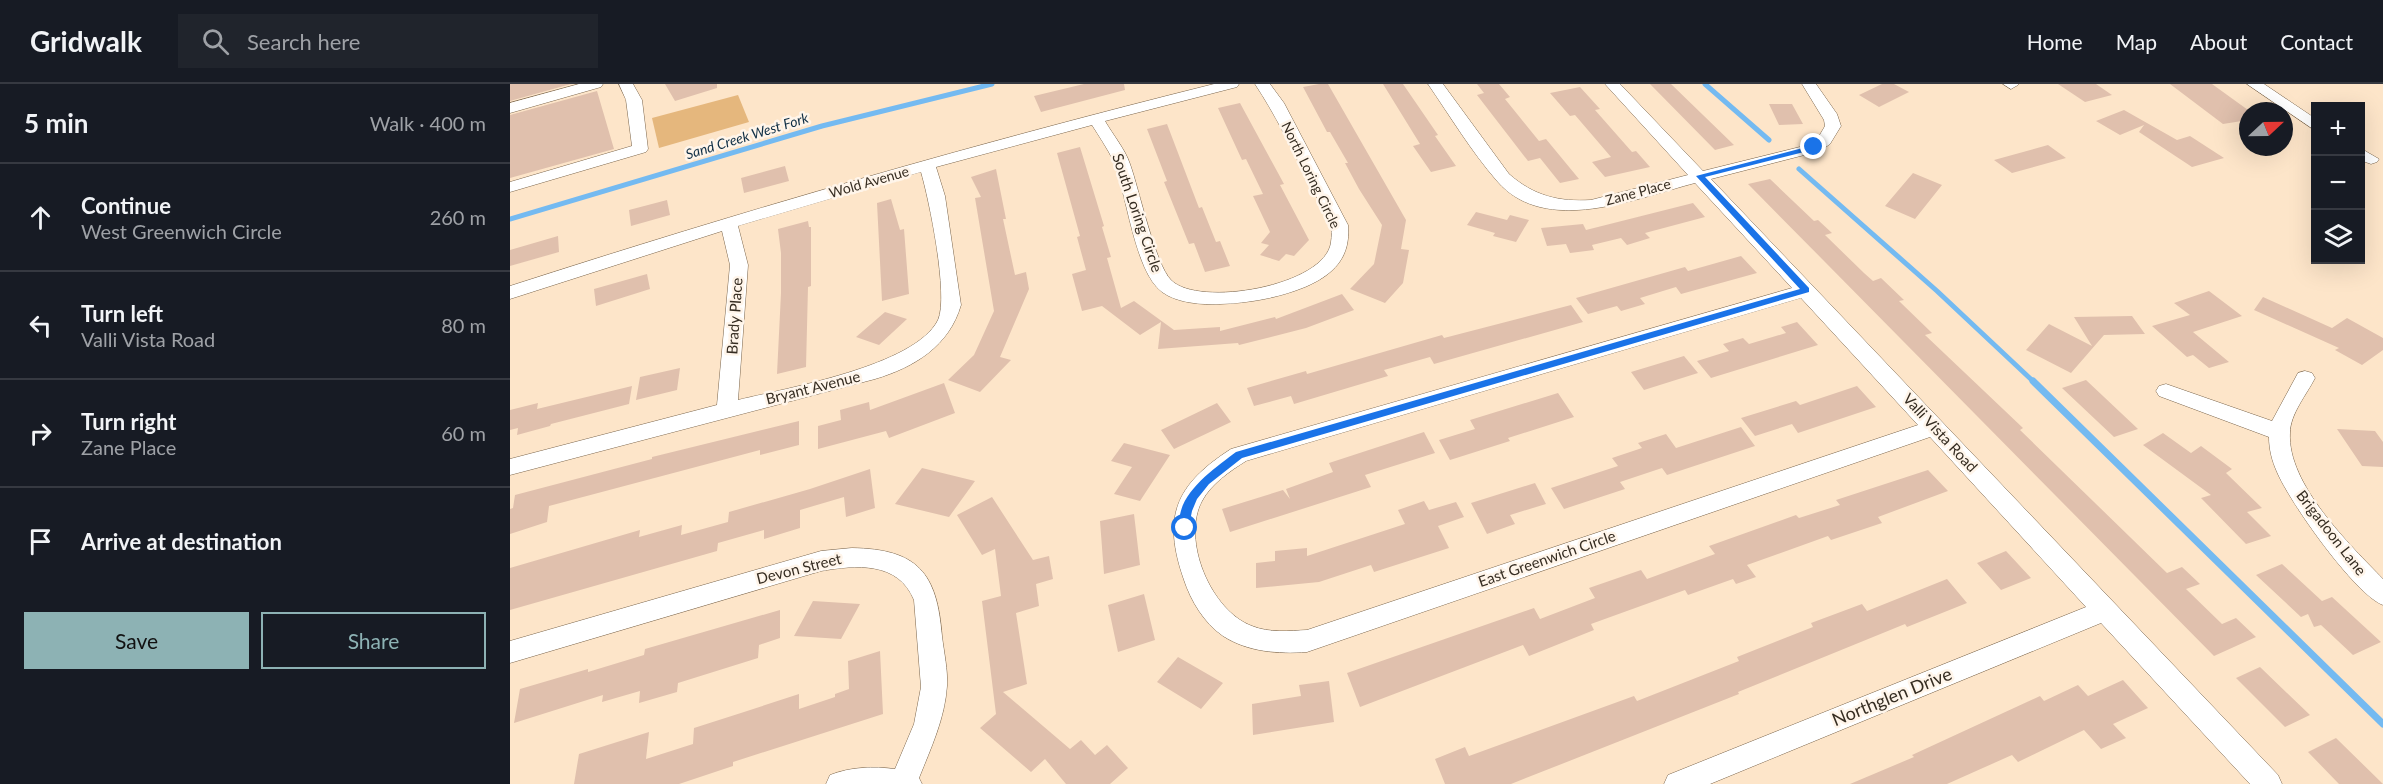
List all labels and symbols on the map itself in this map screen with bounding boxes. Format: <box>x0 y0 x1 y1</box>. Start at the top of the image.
north arrow <box>2239 102 2293 156</box>
water label: Sand Creek West Fork <box>684 109 811 162</box>
street label: North Loring Circle <box>1278 119 1345 231</box>
route end <box>1800 133 1826 159</box>
street label: South Loring Circle <box>1109 151 1167 275</box>
street label: Wold Avenue <box>827 162 911 201</box>
street label: Zane Place <box>1603 175 1672 208</box>
street label: Brady Place <box>722 277 746 355</box>
street label: Bryant Avenue <box>764 367 862 407</box>
street label: Valli Vista Road <box>1900 389 1982 475</box>
street label: Brigadoon Lane <box>2293 486 2371 579</box>
route start <box>1171 514 1197 540</box>
street label: East Greenwich Circle <box>1476 526 1618 590</box>
street label: Devon Street <box>754 549 844 587</box>
street label: Northglen Drive <box>1828 662 1955 730</box>

